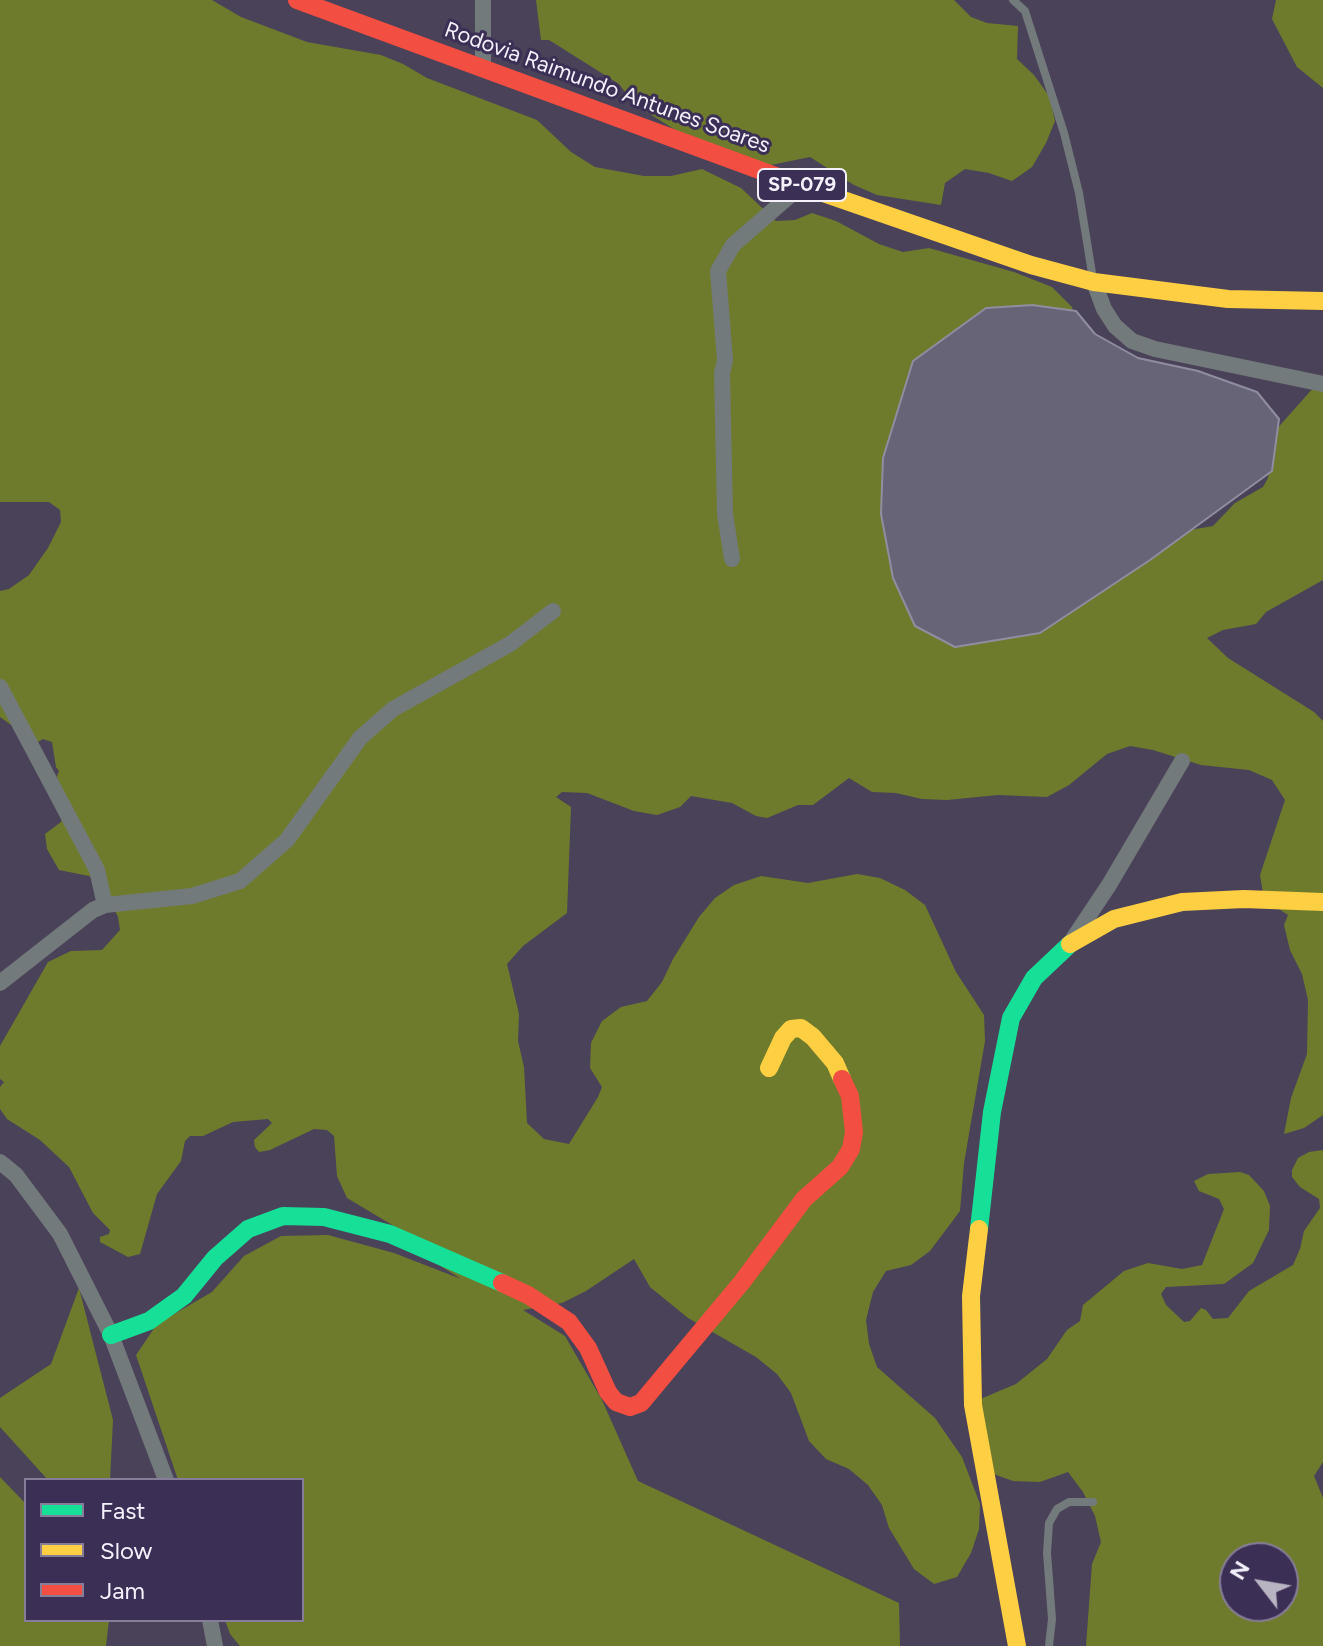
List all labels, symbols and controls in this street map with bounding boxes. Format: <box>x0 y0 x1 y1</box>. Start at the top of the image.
street label: Rodovia Raimundo Antunes Soares <box>441 17 773 159</box>
road number: SP-079 <box>758 169 846 201</box>
legend <box>24 1478 304 1622</box>
text: Fast <box>100 1496 145 1525</box>
text: Slow <box>100 1536 152 1565</box>
north arrow <box>1219 1542 1299 1622</box>
text: N <box>1224 1556 1256 1585</box>
text: Jam <box>100 1576 145 1605</box>

